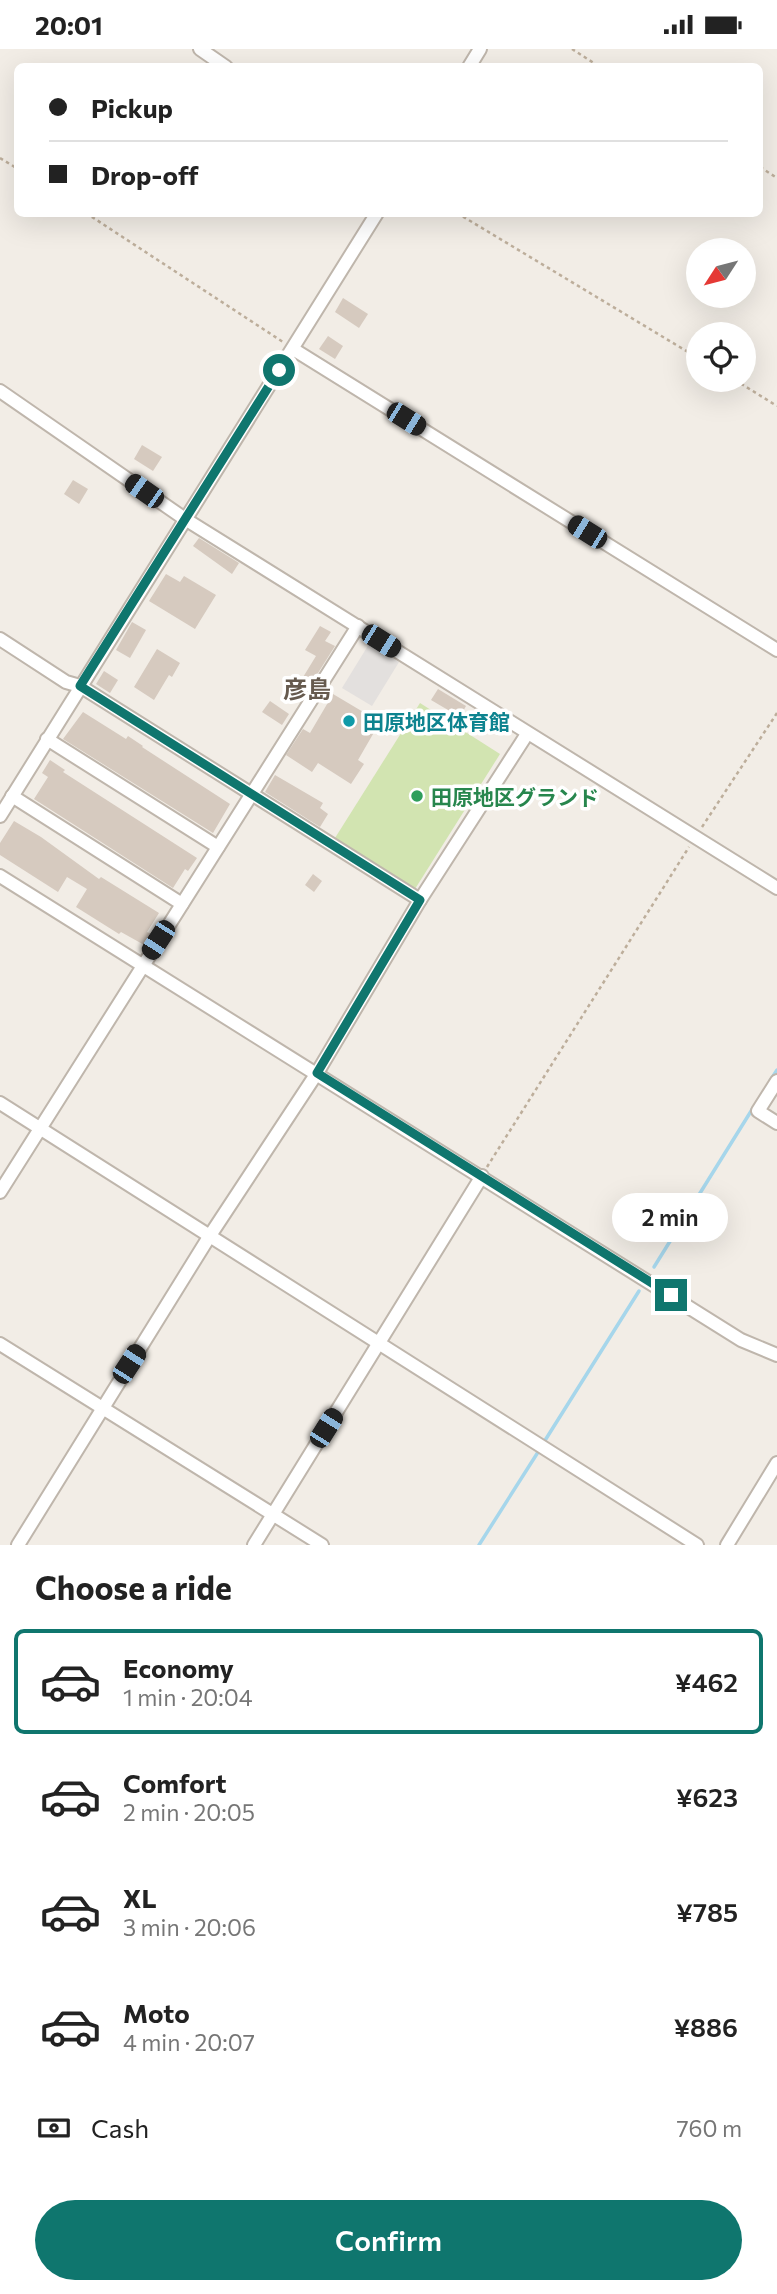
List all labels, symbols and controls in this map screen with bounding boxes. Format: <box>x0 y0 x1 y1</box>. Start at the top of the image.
text: 20:01 <box>35 9 103 40</box>
text: Pickup <box>91 92 173 123</box>
text: Drop-off <box>91 159 198 190</box>
north arrow <box>686 238 756 308</box>
map controls <box>686 238 756 392</box>
button: locate <box>686 322 756 392</box>
route start <box>263 354 295 386</box>
car <box>383 399 430 439</box>
car <box>121 470 168 512</box>
car <box>564 512 611 552</box>
car <box>358 621 405 661</box>
district label: 彦島 <box>283 674 331 703</box>
place label: 田原地区体育館 <box>363 709 510 734</box>
marker: 田原地区体育館 <box>341 713 357 729</box>
place label: 田原地区グランド <box>431 784 599 809</box>
marker: 田原地区グランド <box>409 788 425 804</box>
car <box>138 917 179 963</box>
callout: 2 min <box>613 1193 729 1243</box>
text: 2 min <box>642 1203 698 1231</box>
route end <box>655 1279 687 1311</box>
car <box>109 1341 150 1387</box>
car <box>306 1405 347 1451</box>
text: Choose a ride <box>35 1567 232 1607</box>
icon: car <box>39 1650 102 1713</box>
text: Economy <box>123 1652 234 1683</box>
text: ¥462 <box>675 1666 738 1697</box>
text: 1 min · 20:04 <box>123 1683 253 1711</box>
icon: car <box>39 1765 102 1828</box>
text: Comfort <box>123 1767 226 1798</box>
text: ¥623 <box>676 1781 738 1812</box>
text: 2 min · 20:05 <box>123 1798 255 1826</box>
icon: car <box>39 1880 102 1943</box>
text: XL <box>123 1882 157 1913</box>
text: ¥785 <box>676 1896 738 1927</box>
text: 3 min · 20:06 <box>123 1913 256 1941</box>
icon: car <box>39 1995 102 2058</box>
text: Moto <box>123 1997 190 2028</box>
text: ¥886 <box>674 2011 738 2042</box>
text: 4 min · 20:07 <box>123 2028 255 2056</box>
icon: cash <box>35 2109 73 2147</box>
text: Cash <box>91 2112 149 2143</box>
text: 760 m <box>676 2114 742 2142</box>
button: Confirm <box>35 2200 742 2280</box>

